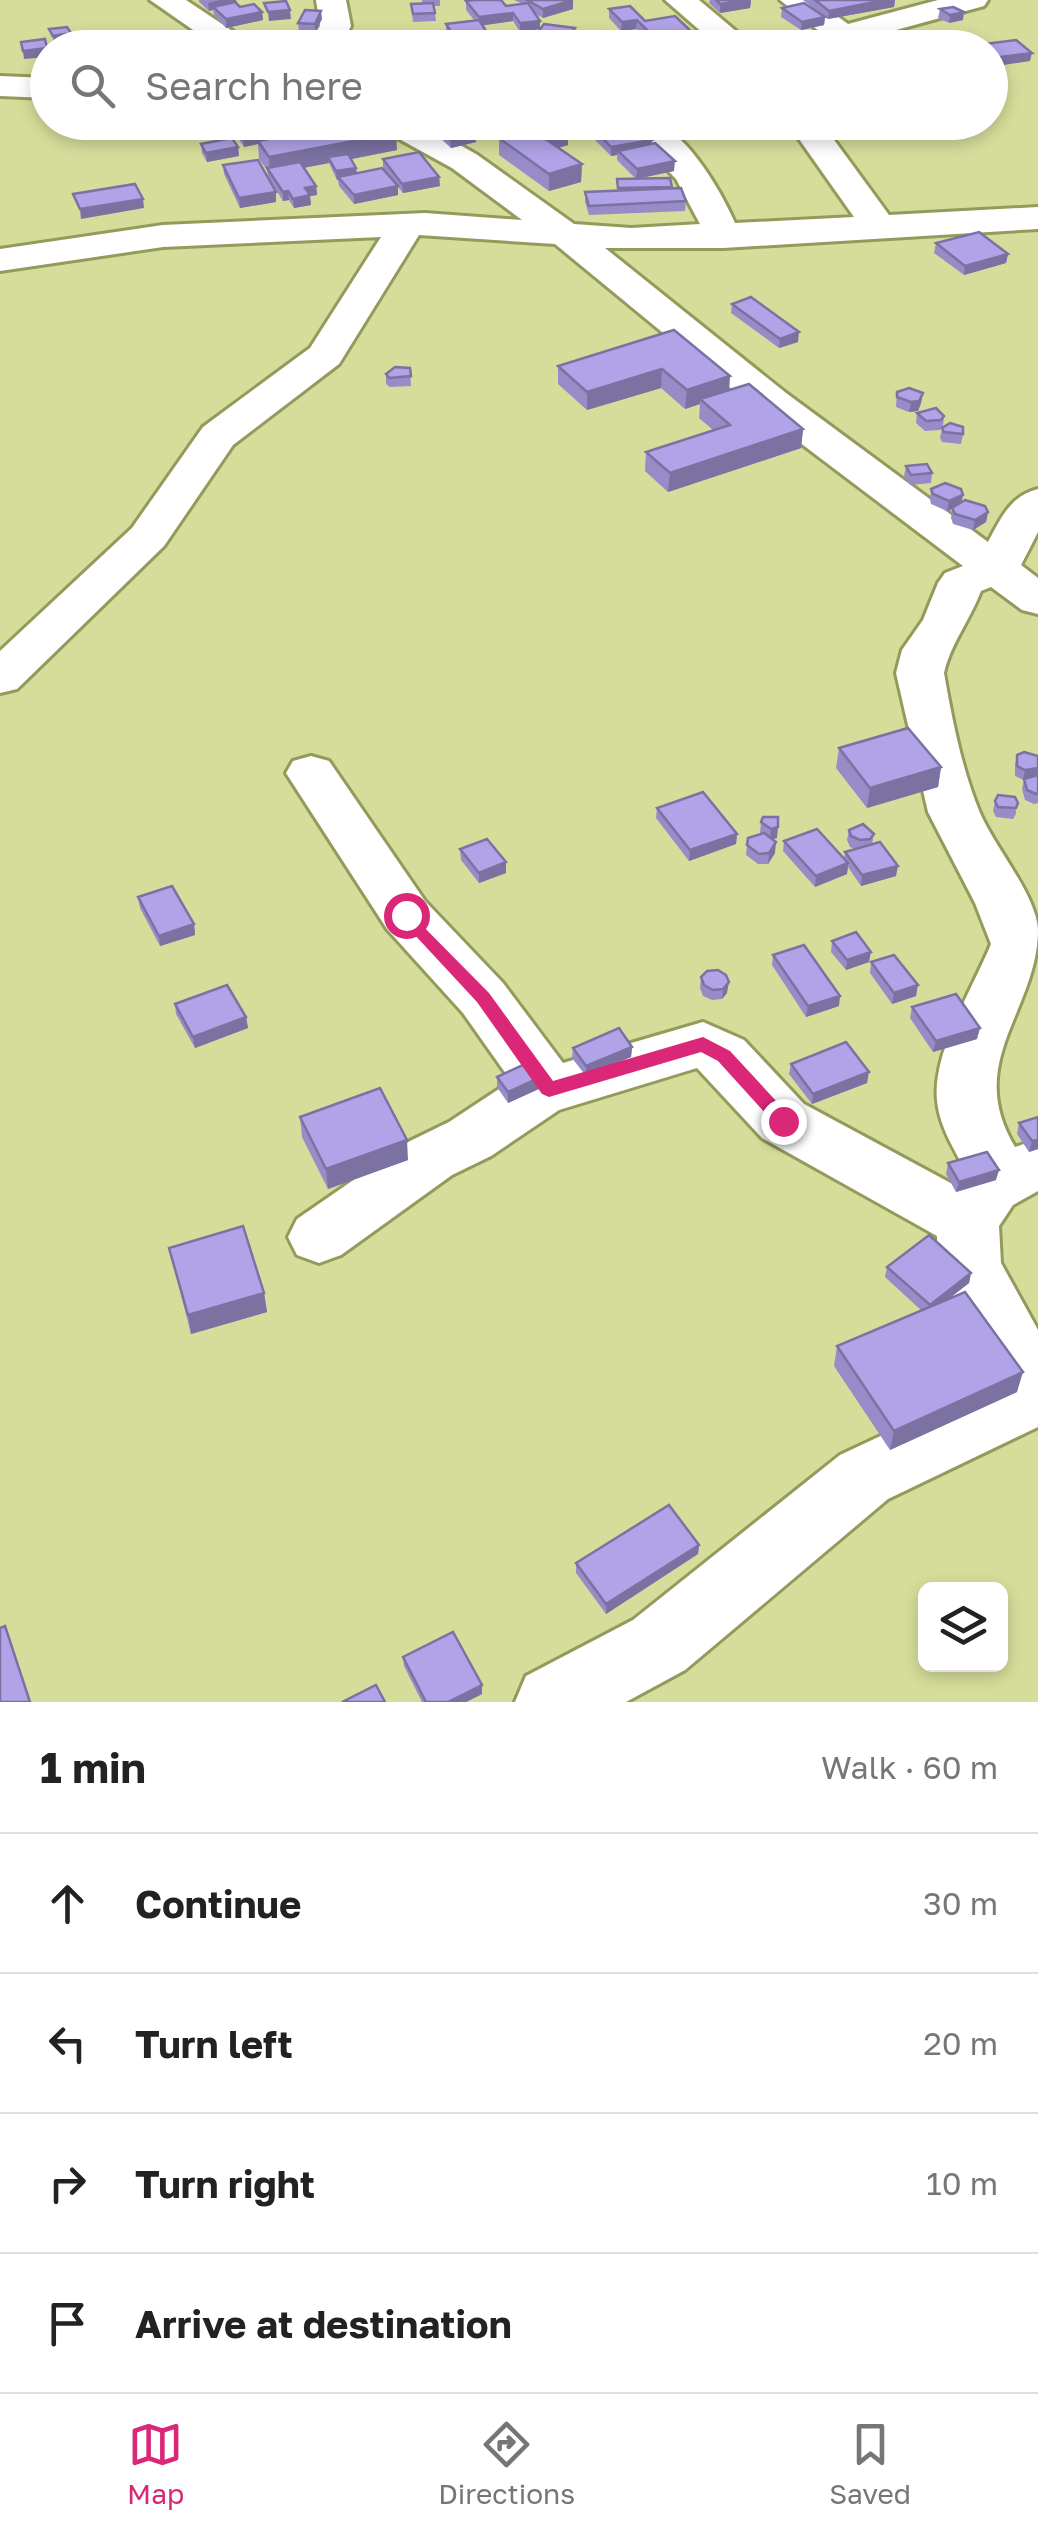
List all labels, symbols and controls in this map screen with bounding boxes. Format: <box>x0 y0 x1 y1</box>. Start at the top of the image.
search box <box>30 30 1008 140</box>
icon: search <box>65 58 120 113</box>
text: Search here <box>145 63 363 108</box>
route start <box>384 893 430 939</box>
route end <box>761 1099 807 1145</box>
map controls <box>918 1582 1008 1672</box>
button: layers <box>918 1582 1008 1672</box>
text: 1 min <box>40 1742 146 1792</box>
text: Walk · 60 m <box>821 1748 998 1786</box>
icon: ahead <box>40 1876 95 1931</box>
text: Continue <box>135 1881 301 1926</box>
text: 30 m <box>923 1884 998 1922</box>
icon: left <box>40 2016 95 2071</box>
text: Turn left <box>135 2021 293 2066</box>
text: 20 m <box>923 2024 998 2062</box>
icon: right <box>40 2156 95 2211</box>
text: Turn right <box>135 2161 315 2206</box>
text: 10 m <box>926 2164 998 2202</box>
icon: arrive <box>40 2296 95 2351</box>
text: Arrive at destination <box>135 2301 512 2346</box>
tab: Map <box>127 2417 184 2510</box>
tab: Directions <box>438 2417 575 2510</box>
tab: Saved <box>829 2417 911 2510</box>

